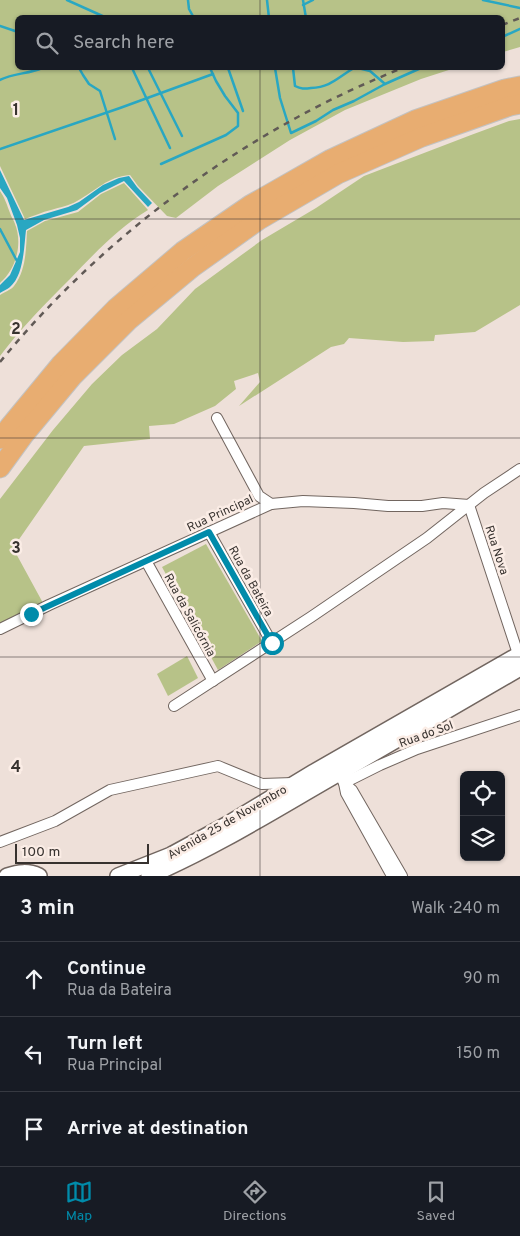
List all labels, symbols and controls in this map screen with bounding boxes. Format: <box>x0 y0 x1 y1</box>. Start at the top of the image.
search box <box>15 15 505 70</box>
icon: search <box>33 29 61 57</box>
text: Search here <box>73 31 175 55</box>
text: 1 <box>13 101 19 121</box>
text: 2 <box>11 320 21 340</box>
street label: Rua Principal <box>185 492 256 536</box>
street label: Rua Nova <box>481 524 512 577</box>
text: 3 <box>11 539 21 559</box>
street label: Rua da Bateira <box>224 543 276 620</box>
street label: Rua da Salicórnia <box>160 571 219 660</box>
route end <box>20 603 43 626</box>
route start <box>261 632 284 655</box>
street label: Rua do Sol <box>397 718 456 752</box>
text: 4 <box>11 758 21 778</box>
map controls <box>460 771 505 861</box>
button: locate <box>460 771 505 816</box>
street label: Avenida 25 de Novembro <box>165 782 290 864</box>
button: layers <box>460 816 505 861</box>
scale bar <box>15 841 149 864</box>
text: 100 m <box>22 844 60 861</box>
text: 3 min <box>20 895 75 922</box>
text: Walk · 240 m <box>411 899 500 919</box>
text: Continue <box>67 957 146 981</box>
icon: ahead <box>20 965 48 993</box>
text: 90 m <box>463 969 500 989</box>
text: Rua da Bateira <box>67 981 172 1001</box>
text: Turn left <box>67 1032 143 1056</box>
icon: left <box>20 1040 48 1068</box>
text: 150 m <box>457 1044 500 1064</box>
text: Rua Principal <box>67 1056 162 1076</box>
icon: arrive <box>20 1115 48 1143</box>
text: Arrive at destination <box>67 1117 248 1141</box>
tab: Map <box>65 1178 93 1225</box>
tab: Directions <box>223 1178 287 1225</box>
tab: Saved <box>417 1178 455 1225</box>

